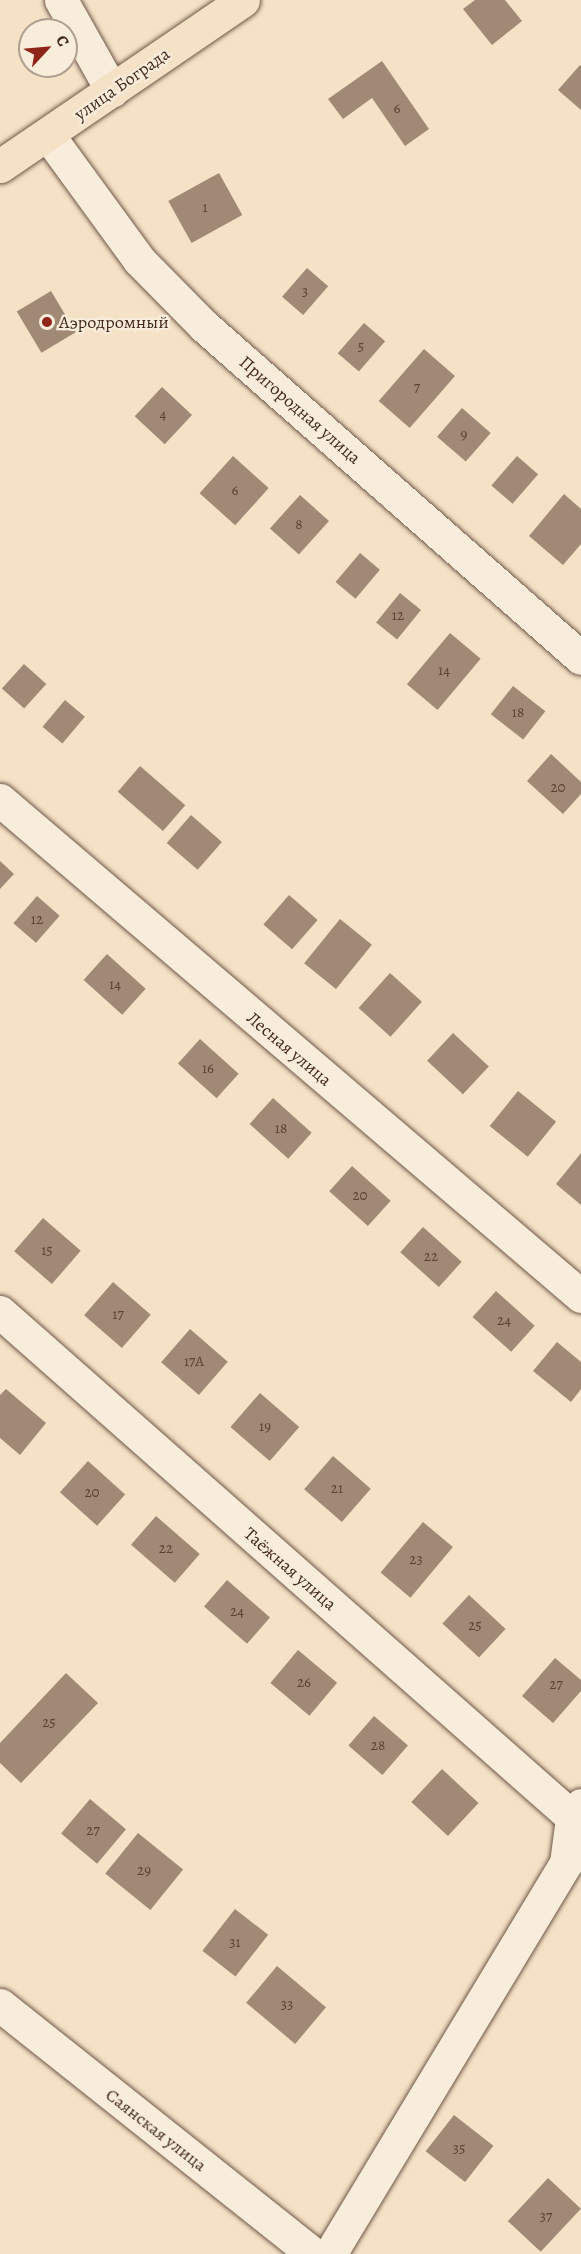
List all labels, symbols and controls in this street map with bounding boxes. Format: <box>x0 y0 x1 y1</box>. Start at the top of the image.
north arrow <box>18 18 78 78</box>
text: С <box>50 32 74 50</box>
street label: улица Бограда <box>70 43 174 125</box>
house number: 6 <box>394 100 400 118</box>
house number: 1 <box>202 199 208 217</box>
house number: 3 <box>302 283 308 301</box>
place label: Аэродромный <box>59 311 169 333</box>
marker: Аэродромный <box>40 315 54 329</box>
house number: 5 <box>358 338 364 356</box>
street label: Пригородная улица <box>235 351 365 469</box>
house number: 7 <box>414 379 420 397</box>
house number: 4 <box>160 406 166 424</box>
house number: 9 <box>461 426 467 444</box>
house number: 6 <box>232 482 238 500</box>
house number: 8 <box>295 516 303 534</box>
house number: 12 <box>392 607 404 625</box>
house number: 14 <box>438 662 450 680</box>
house number: 18 <box>512 704 524 722</box>
house number: 20 <box>550 779 566 797</box>
house number: 12 <box>31 911 43 929</box>
house number: 14 <box>109 976 121 994</box>
street label: Лесная улица <box>242 1007 336 1091</box>
house number: 16 <box>202 1060 214 1078</box>
house number: 18 <box>275 1120 287 1138</box>
house number: 20 <box>352 1187 368 1205</box>
house number: 15 <box>41 1242 53 1260</box>
house number: 22 <box>424 1248 438 1266</box>
house number: 17 <box>112 1306 124 1324</box>
house number: 24 <box>497 1312 511 1330</box>
house number: 17А <box>184 1353 204 1371</box>
house number: 19 <box>259 1418 271 1436</box>
house number: 21 <box>331 1480 343 1498</box>
house number: 20 <box>84 1484 100 1502</box>
street label: Таёжная улица <box>239 1523 341 1615</box>
house number: 22 <box>159 1540 173 1558</box>
house number: 23 <box>409 1551 423 1569</box>
house number: 24 <box>230 1603 244 1621</box>
house number: 25 <box>468 1617 482 1635</box>
house number: 26 <box>297 1674 311 1692</box>
house number: 27 <box>549 1676 563 1694</box>
house number: 25 <box>42 1714 56 1732</box>
house number: 28 <box>371 1737 385 1755</box>
house number: 27 <box>86 1822 100 1840</box>
house number: 29 <box>137 1862 151 1880</box>
house number: 31 <box>229 1934 241 1952</box>
house number: 33 <box>281 1996 293 2014</box>
street label: Саянская улица <box>101 2084 211 2176</box>
house number: 35 <box>453 2140 465 2158</box>
house number: 37 <box>540 2208 552 2226</box>

